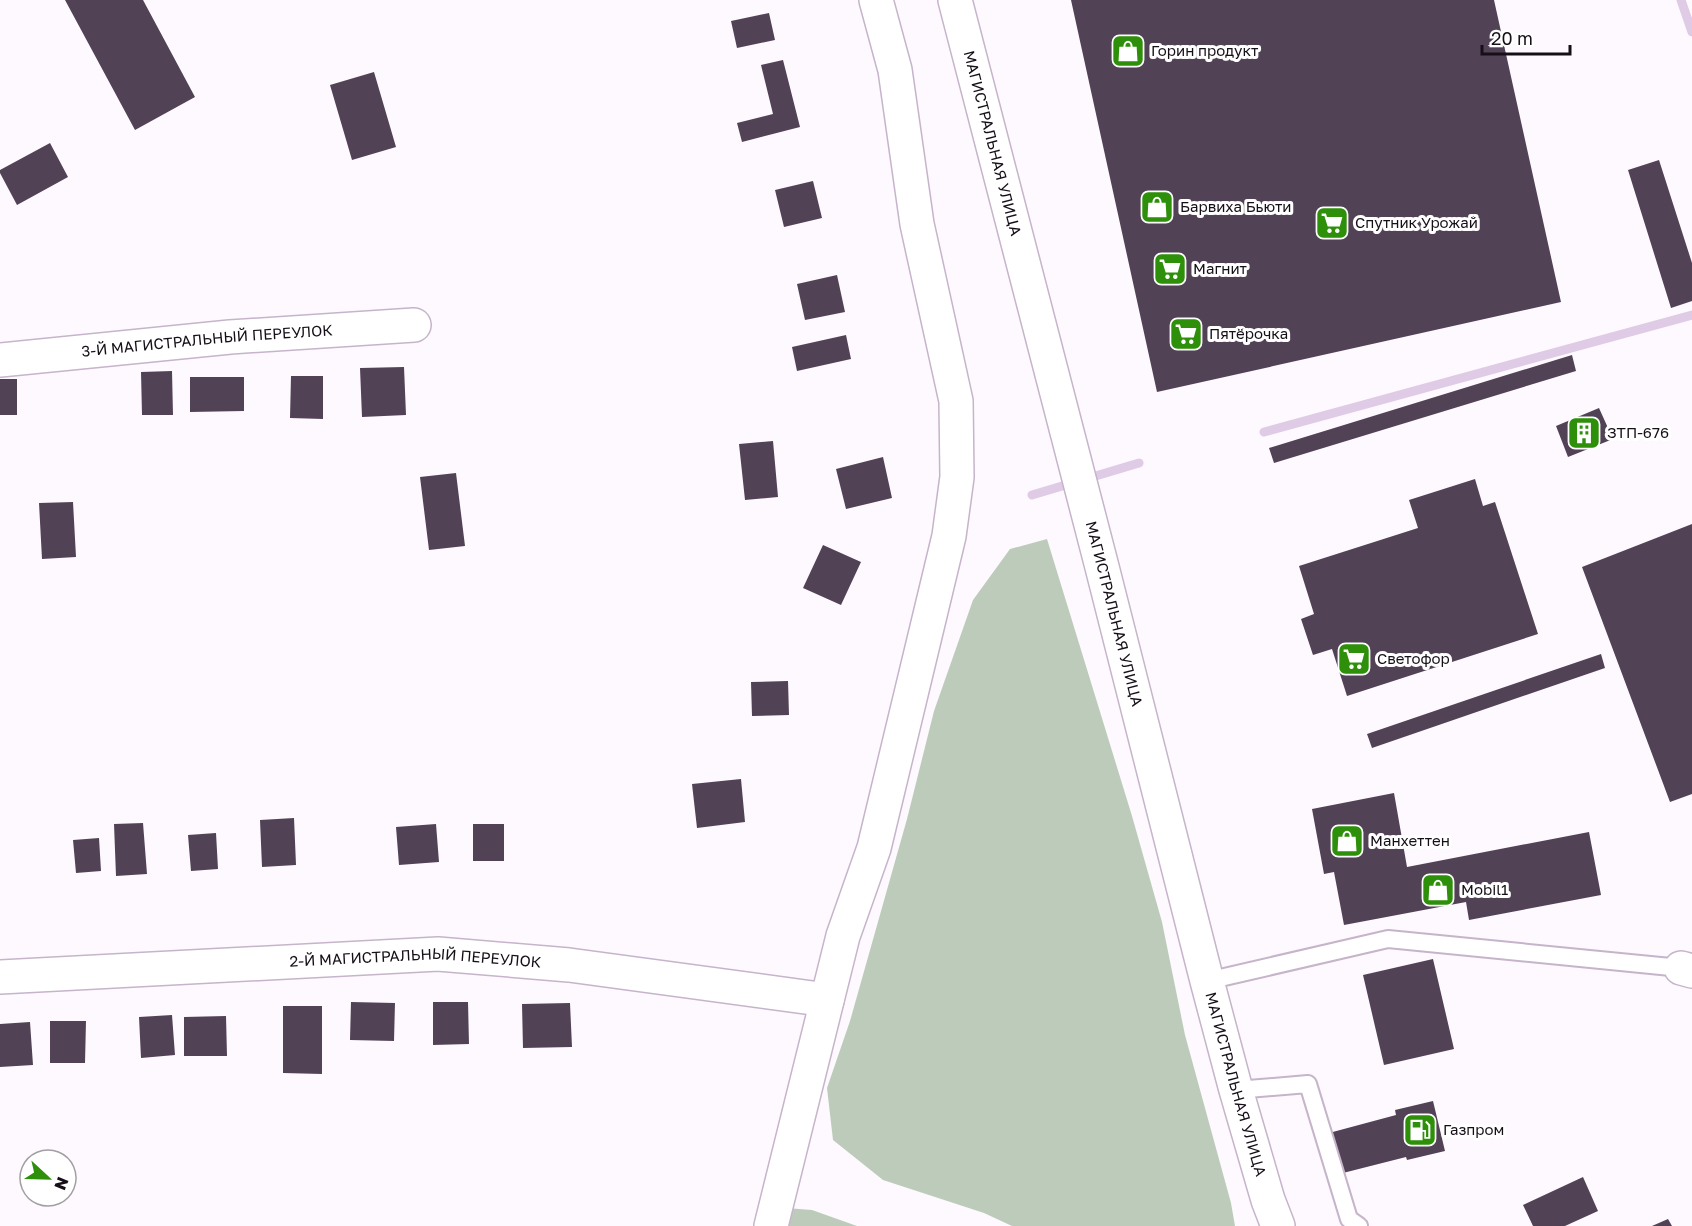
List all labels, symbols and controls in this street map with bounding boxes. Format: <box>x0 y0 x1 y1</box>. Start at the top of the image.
scale bar <box>1482 18 1570 56</box>
text: 20 m <box>1491 27 1533 49</box>
shop icon: Горин продукт <box>1110 33 1146 69</box>
place label: Горин продукт <box>1151 41 1259 59</box>
street label: МАГИСТРАЛЬНАЯ УЛИЦА <box>961 49 1026 237</box>
shop icon: Барвиха Бьюти <box>1139 189 1175 225</box>
place label: Барвиха Бьюти <box>1180 197 1291 215</box>
supermarket icon: Спутник Урожай <box>1314 205 1350 241</box>
place label: Спутник Урожай <box>1355 213 1478 231</box>
supermarket icon: Магнит <box>1152 251 1188 287</box>
place label: Магнит <box>1193 259 1248 277</box>
supermarket icon: Пятёрочка <box>1168 316 1204 352</box>
street label: 3-Й МАГИСТРАЛЬНЫЙ ПЕРЕУЛОК <box>80 320 334 360</box>
place label: Пятёрочка <box>1209 324 1288 342</box>
building icon: ЗТП-676 <box>1566 415 1602 451</box>
place label: ЗТП-676 <box>1607 423 1669 441</box>
street label: МАГИСТРАЛЬНАЯ УЛИЦА <box>1082 519 1147 708</box>
supermarket icon: Светофор <box>1336 641 1372 677</box>
place label: Светофор <box>1377 649 1450 667</box>
shop icon: Манхеттен <box>1329 823 1365 859</box>
place label: Манхеттен <box>1370 831 1450 849</box>
shop icon: Mobil1 <box>1420 872 1456 908</box>
place label: Mobil1 <box>1461 880 1508 898</box>
street label: 2-Й МАГИСТРАЛЬНЫЙ ПЕРЕУЛОК <box>289 944 542 971</box>
street label: МАГИСТРАЛЬНАЯ УЛИЦА <box>1202 990 1271 1178</box>
fuel station icon: Газпром <box>1402 1112 1438 1148</box>
place label: Газпром <box>1443 1120 1504 1138</box>
north arrow <box>18 1148 78 1208</box>
text: N <box>50 1174 73 1193</box>

